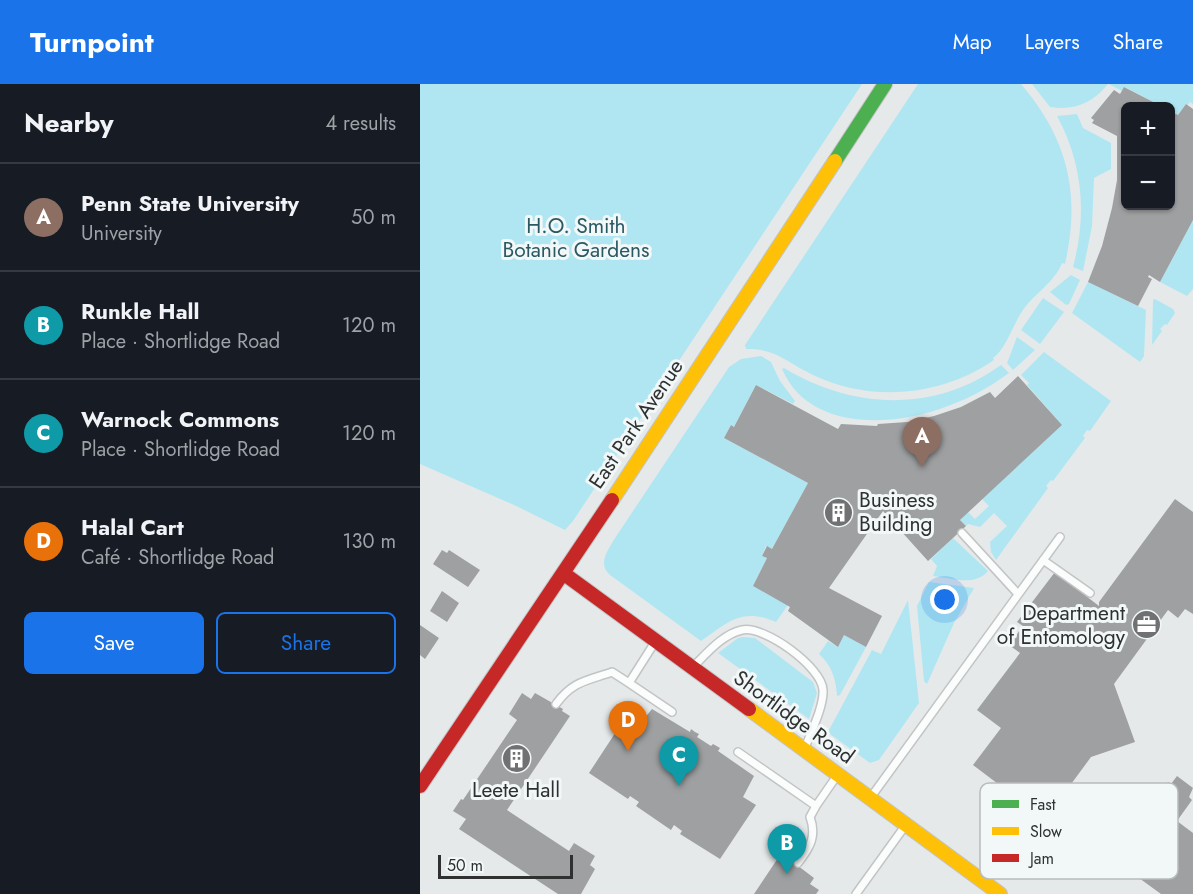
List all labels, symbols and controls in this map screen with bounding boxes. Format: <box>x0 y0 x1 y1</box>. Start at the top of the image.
text: Turnpoint <box>30 22 154 63</box>
text: Map <box>953 27 992 57</box>
text: Layers <box>1025 27 1080 57</box>
text: Share <box>1113 27 1163 57</box>
map controls <box>1121 102 1175 210</box>
button: + <box>1121 102 1175 156</box>
text: Nearby <box>24 104 113 142</box>
text: 4 results <box>325 109 396 138</box>
button: − <box>1121 156 1175 210</box>
text: Penn State University <box>81 187 299 219</box>
text: A <box>36 203 51 232</box>
text: 50 m <box>351 203 396 232</box>
park label: H.O. Smith Botanic Gardens <box>503 211 650 265</box>
text: University <box>81 219 162 248</box>
text: Runkle Hall <box>81 295 199 327</box>
text: B <box>37 311 50 340</box>
text: 120 m <box>342 311 396 340</box>
text: Place · Shortlidge Road <box>81 327 280 356</box>
street label: East Park Avenue <box>581 353 691 495</box>
text: Warnock Commons <box>81 403 279 435</box>
pin: A <box>902 418 942 467</box>
text: C <box>36 419 51 448</box>
text: 120 m <box>342 419 396 448</box>
text: Place · Shortlidge Road <box>81 435 280 464</box>
place label: Business Building <box>859 485 934 539</box>
building icon: Business Building <box>822 496 854 528</box>
text: Halal Cart <box>81 511 184 543</box>
text: D <box>36 527 51 556</box>
text: 130 m <box>342 527 396 556</box>
text: Café · Shortlidge Road <box>81 543 274 572</box>
your location <box>930 585 959 614</box>
place label: Department of Entomology <box>997 598 1126 652</box>
office icon: Department of Entomology <box>1130 609 1162 641</box>
button: Save <box>24 612 204 674</box>
button: Share <box>216 612 396 674</box>
street label: Shortlidge Road <box>727 663 861 771</box>
pin: D <box>608 702 648 751</box>
pin: C <box>660 736 698 786</box>
building icon: Leete Hall <box>500 743 532 775</box>
place label: Leete Hall <box>472 775 560 805</box>
legend <box>980 783 1178 879</box>
text: Fast <box>1030 793 1056 816</box>
text: Slow <box>1030 820 1062 843</box>
pin: B <box>768 824 806 874</box>
text: Jam <box>1028 847 1054 870</box>
scale bar <box>438 852 573 880</box>
text: 50 m <box>447 854 483 877</box>

